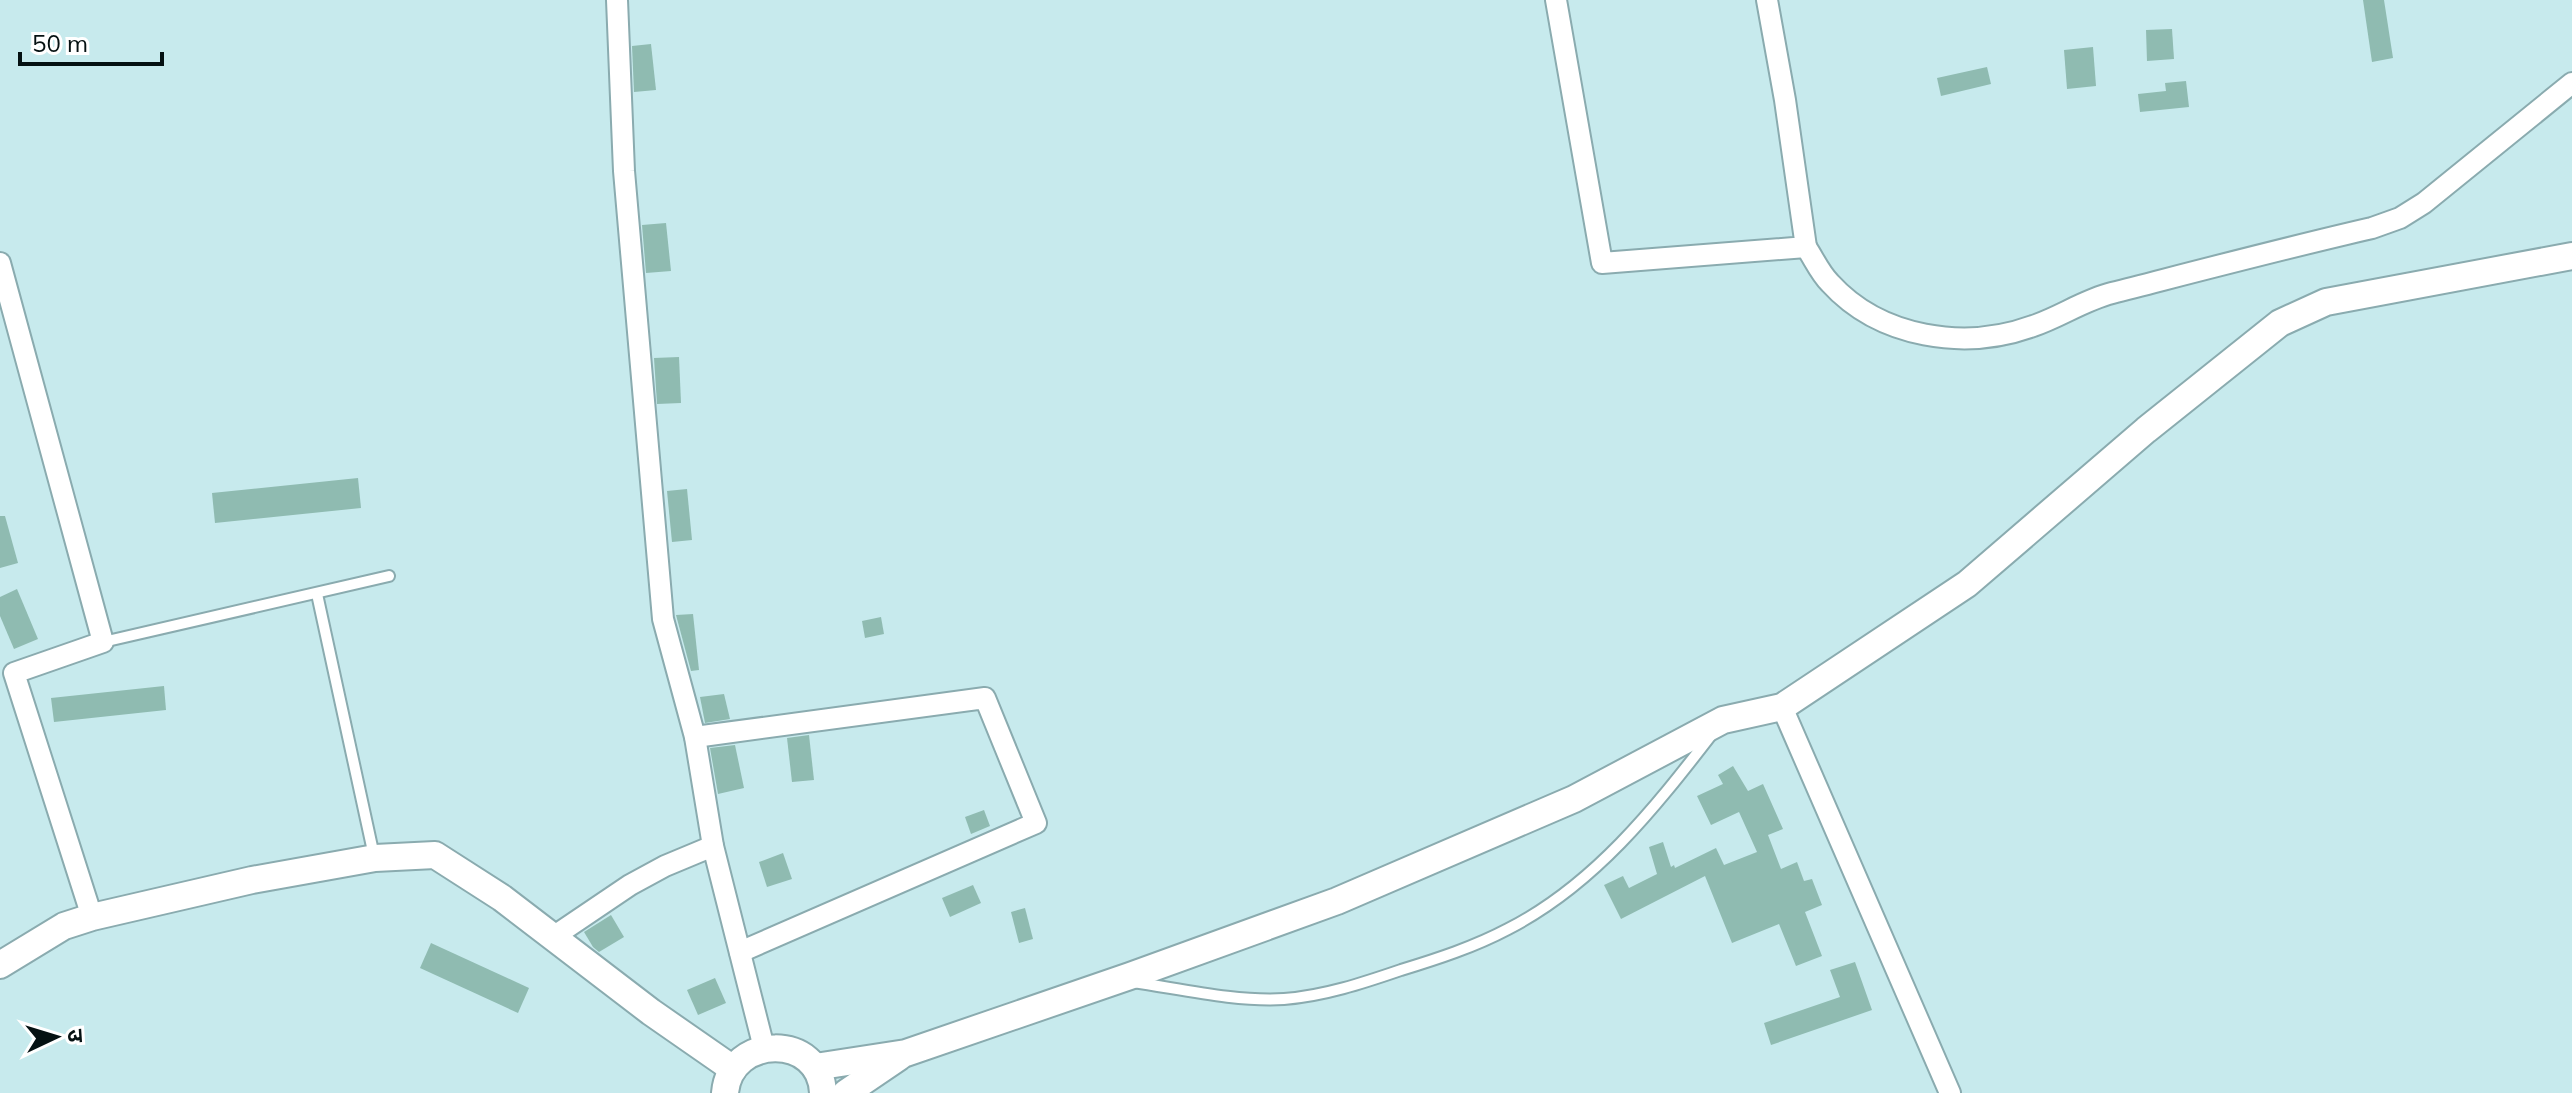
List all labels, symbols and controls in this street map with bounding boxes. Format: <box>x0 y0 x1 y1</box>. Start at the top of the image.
scale bar <box>20 16 162 66</box>
text: 50 m <box>32 28 88 58</box>
north arrow <box>16 997 96 1077</box>
text: उ <box>62 1028 90 1044</box>

